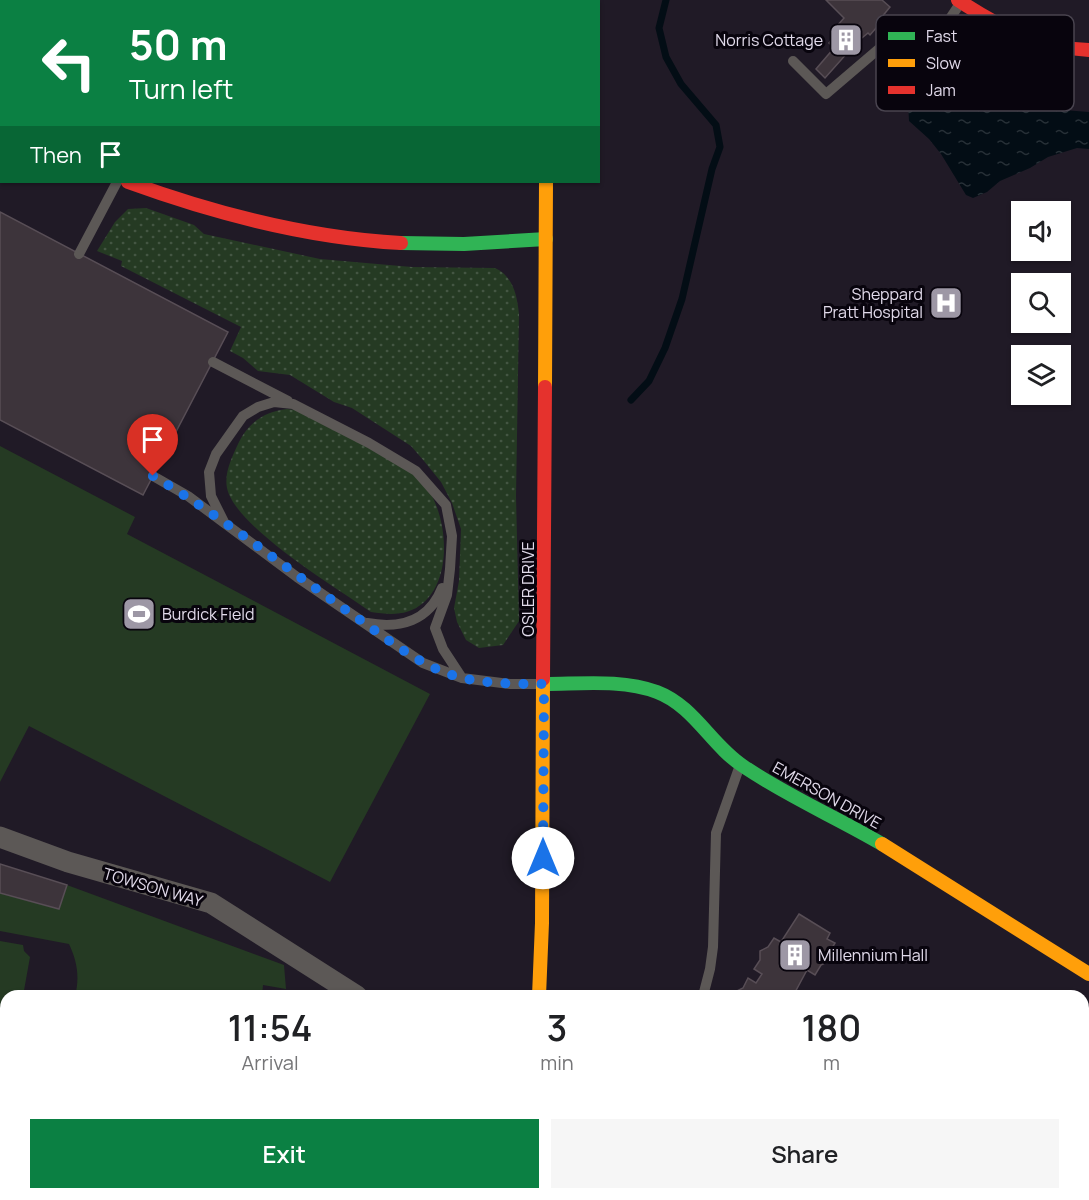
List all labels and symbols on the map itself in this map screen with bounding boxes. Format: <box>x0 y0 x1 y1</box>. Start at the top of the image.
legend <box>876 15 1074 111</box>
building icon: Norris Cottage <box>828 22 864 58</box>
text: Fast <box>926 25 957 47</box>
place label: Norris Cottage <box>715 29 823 51</box>
text: Slow <box>926 52 961 74</box>
text: Jam <box>926 79 956 101</box>
place label: Sheppard Pratt Hospital <box>823 283 923 323</box>
hospital icon: Sheppard Pratt Hospital <box>928 285 964 321</box>
pin <box>127 414 178 476</box>
street label: OSLER DRIVE <box>517 541 539 637</box>
sports icon: Burdick Field <box>121 596 157 632</box>
place label: Burdick Field <box>162 603 255 625</box>
street label: EMERSON DRIVE <box>769 756 885 834</box>
position arrow <box>511 826 575 890</box>
street label: TOWSON WAY <box>101 862 206 912</box>
building icon: Millennium Hall <box>777 937 813 973</box>
place label: Millennium Hall <box>818 944 928 966</box>

